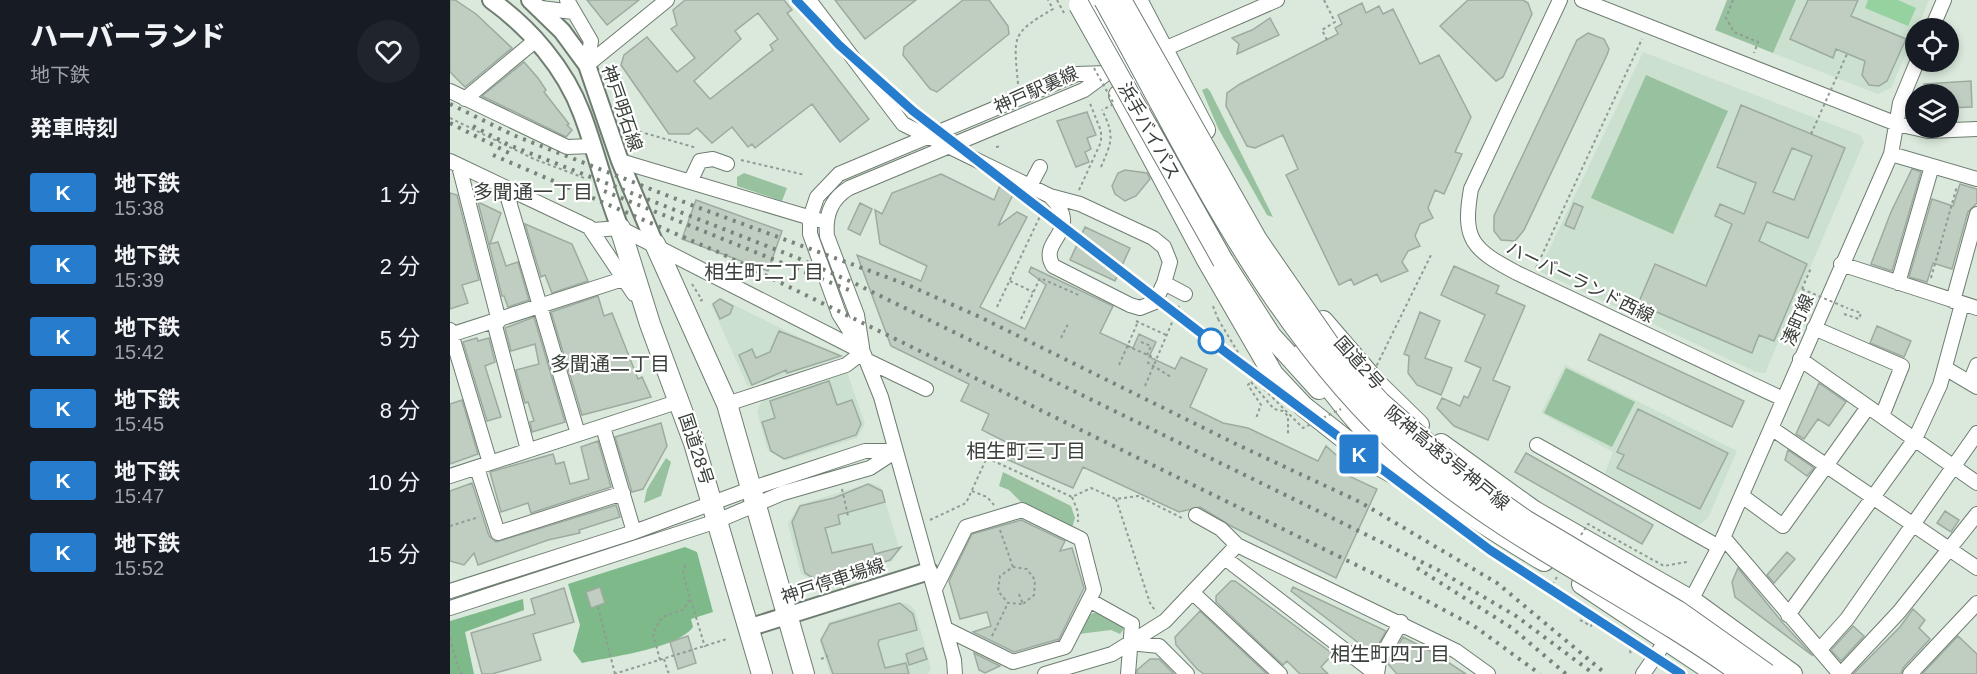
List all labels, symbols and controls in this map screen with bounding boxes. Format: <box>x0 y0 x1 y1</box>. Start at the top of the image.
map controls <box>1905 18 1959 138</box>
button: locate <box>1905 18 1959 72</box>
button: heart <box>357 20 420 83</box>
text: ハーバーランド <box>30 21 226 52</box>
street label: 神戸明石線 <box>598 62 646 154</box>
street label: 神戸駅裏線 <box>991 63 1081 117</box>
text: 地下鉄 <box>30 64 90 86</box>
street label: 浜手バイパス <box>1114 79 1184 183</box>
button: layers <box>1905 84 1959 138</box>
text: 発車時刻 <box>30 116 118 141</box>
text: 地下鉄 <box>114 171 180 196</box>
text: K <box>55 181 71 204</box>
district label: 多聞通一丁目 <box>473 181 593 203</box>
text: 1 分 <box>380 182 420 207</box>
text: 15:38 <box>114 197 164 219</box>
street label: ハーバーランド西線 <box>1503 238 1657 326</box>
text: 地下鉄 <box>114 243 180 268</box>
text: K <box>55 253 71 276</box>
text: 2 分 <box>380 254 420 279</box>
district label: 相生町二丁目 <box>704 261 824 283</box>
text: 15:39 <box>114 269 164 291</box>
street label: 湊町線 <box>1778 291 1818 349</box>
text: 地下鉄 <box>114 315 180 340</box>
text: K <box>55 325 71 348</box>
text: 5 分 <box>380 326 420 351</box>
unlabelled marker <box>1198 328 1224 354</box>
street label: 国道2号 <box>1330 333 1388 393</box>
text: 15:42 <box>114 341 164 363</box>
district label: 多聞通二丁目 <box>550 353 670 375</box>
text: 地下鉄 <box>114 387 180 412</box>
text: K <box>55 397 71 420</box>
text: 8 分 <box>380 398 420 423</box>
street label: 阪神高速3号神戸線 <box>1381 402 1513 514</box>
street label: 国道28号 <box>675 411 717 487</box>
text: 15:45 <box>114 413 164 435</box>
line badge: K <box>1340 434 1378 474</box>
district label: 相生町三丁目 <box>966 440 1086 462</box>
text: K <box>1351 443 1367 466</box>
text: 地下鉄 <box>114 459 180 484</box>
text: K <box>55 469 71 492</box>
text: 10 分 <box>367 470 420 495</box>
text: 15:47 <box>114 485 164 507</box>
text: 地下鉄 <box>114 531 180 556</box>
text: K <box>55 541 71 564</box>
text: 15 分 <box>367 542 420 567</box>
street label: 神戸停車場線 <box>779 555 887 607</box>
text: 15:52 <box>114 557 164 579</box>
district label: 相生町四丁目 <box>1330 643 1450 665</box>

